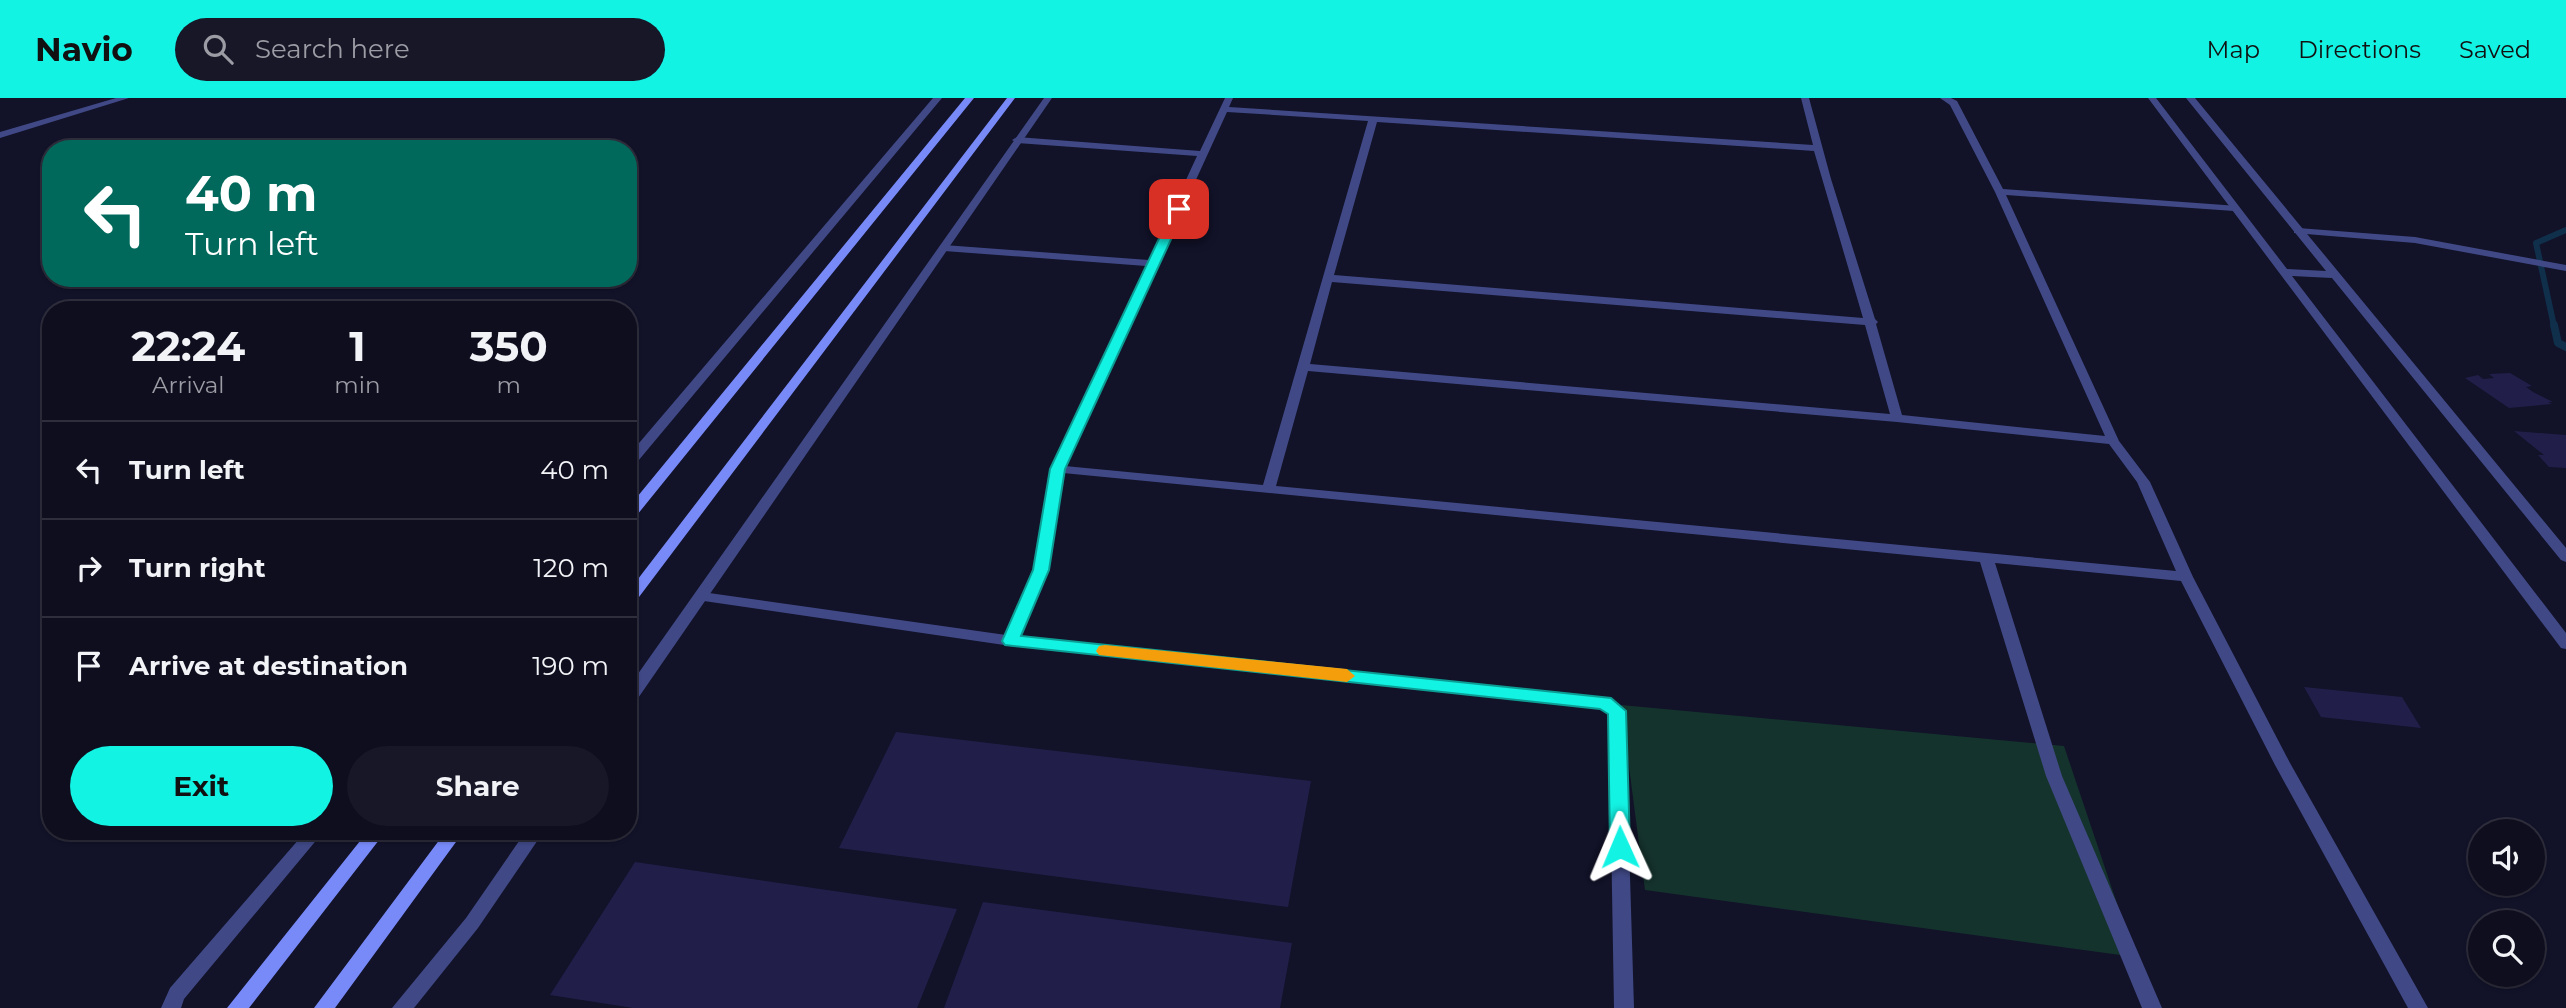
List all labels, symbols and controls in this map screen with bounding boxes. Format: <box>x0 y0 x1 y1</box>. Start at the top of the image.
search box <box>175 18 665 81</box>
text: Navio <box>35 29 133 69</box>
icon: search <box>199 30 237 68</box>
text: Search here <box>255 33 410 65</box>
text: Map <box>2207 35 2260 64</box>
text: Directions <box>2298 35 2421 64</box>
text: Saved <box>2459 35 2531 64</box>
text: 40 m <box>185 164 317 223</box>
icon: left <box>70 168 161 259</box>
pin <box>1149 179 1209 239</box>
icon: arrive <box>1160 190 1198 228</box>
text: Turn left <box>185 224 319 263</box>
text: 22:24 <box>131 320 245 372</box>
text: 1 <box>349 320 366 372</box>
text: 350 <box>470 320 548 372</box>
text: Arrival <box>152 371 224 399</box>
text: min <box>334 371 381 399</box>
text: m <box>497 371 521 399</box>
icon: left <box>70 451 108 489</box>
text: Turn left <box>129 454 245 486</box>
text: 40 m <box>540 454 609 486</box>
icon: right <box>70 549 108 587</box>
text: Turn right <box>129 552 265 584</box>
text: 120 m <box>533 552 609 584</box>
icon: arrive <box>70 647 108 685</box>
text: Arrive at destination <box>129 650 408 682</box>
text: 190 m <box>532 650 609 682</box>
button: Exit <box>70 746 333 826</box>
button: Share <box>347 746 609 826</box>
position arrow <box>1583 810 1657 884</box>
map controls <box>2468 819 2545 987</box>
button: sound <box>2468 819 2545 896</box>
button: search <box>2468 910 2545 987</box>

